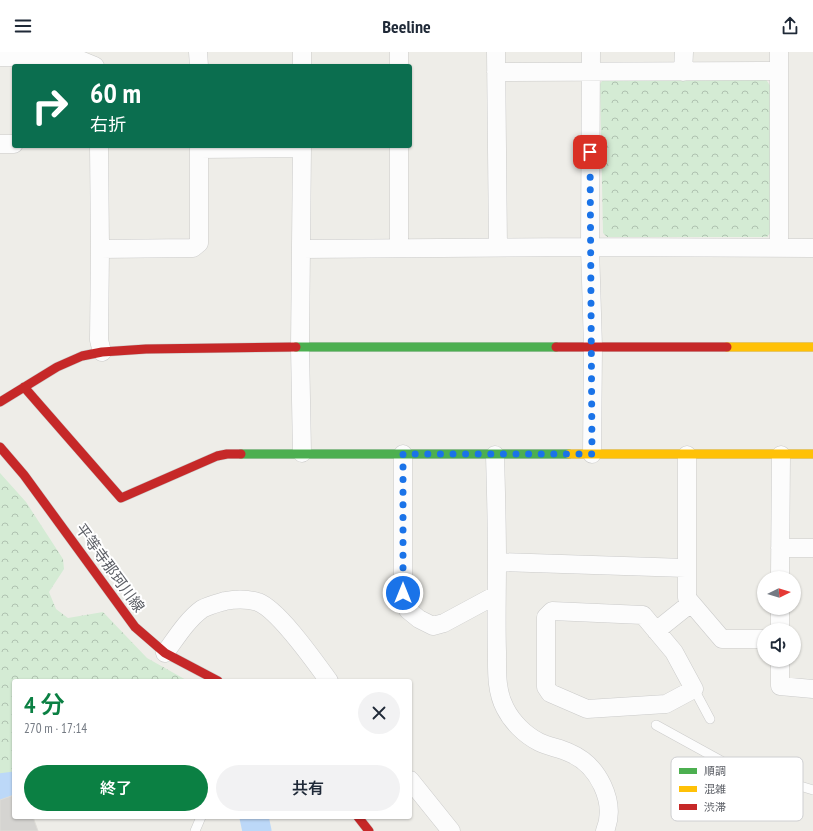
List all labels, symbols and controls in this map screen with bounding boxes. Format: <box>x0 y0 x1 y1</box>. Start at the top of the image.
icon: menu <box>12 15 34 37</box>
text: Beeline <box>382 15 431 38</box>
icon: share <box>779 15 801 37</box>
text: 60 m <box>90 74 141 111</box>
icon: right <box>24 80 76 132</box>
text: 右折 <box>90 113 126 136</box>
pin <box>573 135 607 169</box>
icon: arrive <box>579 141 601 163</box>
street label: 平等寺那珂川線 <box>72 520 149 616</box>
north arrow <box>757 571 801 615</box>
map controls <box>757 571 801 667</box>
position arrow <box>382 572 424 614</box>
button: sound <box>757 623 801 667</box>
text: 4 分 <box>24 689 64 720</box>
button: close <box>358 692 400 734</box>
text: 270 m · 17:14 <box>24 720 87 737</box>
legend <box>671 757 803 821</box>
text: 順調 <box>704 764 726 778</box>
button: 終了 <box>24 765 208 811</box>
button: 共有 <box>216 765 400 811</box>
text: 混雑 <box>704 782 726 796</box>
text: 渋滞 <box>704 800 726 814</box>

